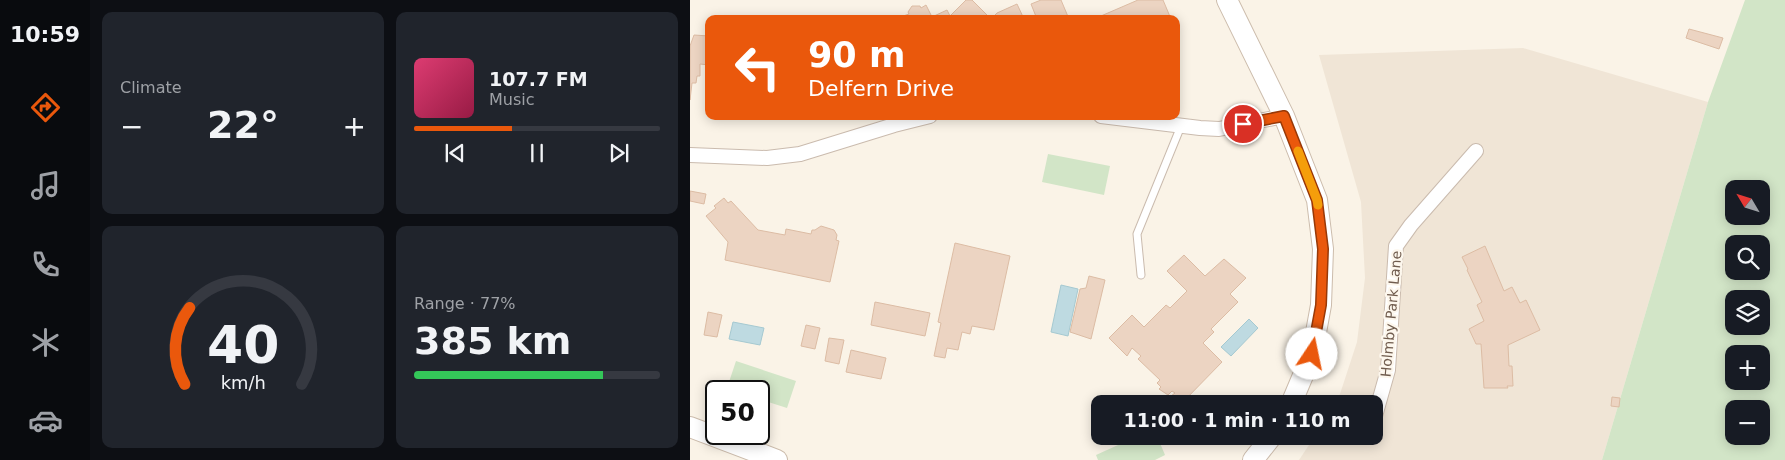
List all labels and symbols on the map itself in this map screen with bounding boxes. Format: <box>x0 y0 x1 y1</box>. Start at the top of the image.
pin <box>1222 103 1264 145</box>
north arrow <box>1725 180 1770 225</box>
street label: Holmby Park Lane <box>1378 250 1404 378</box>
position arrow <box>1285 327 1337 379</box>
speed limit sign: 50 <box>705 380 770 445</box>

